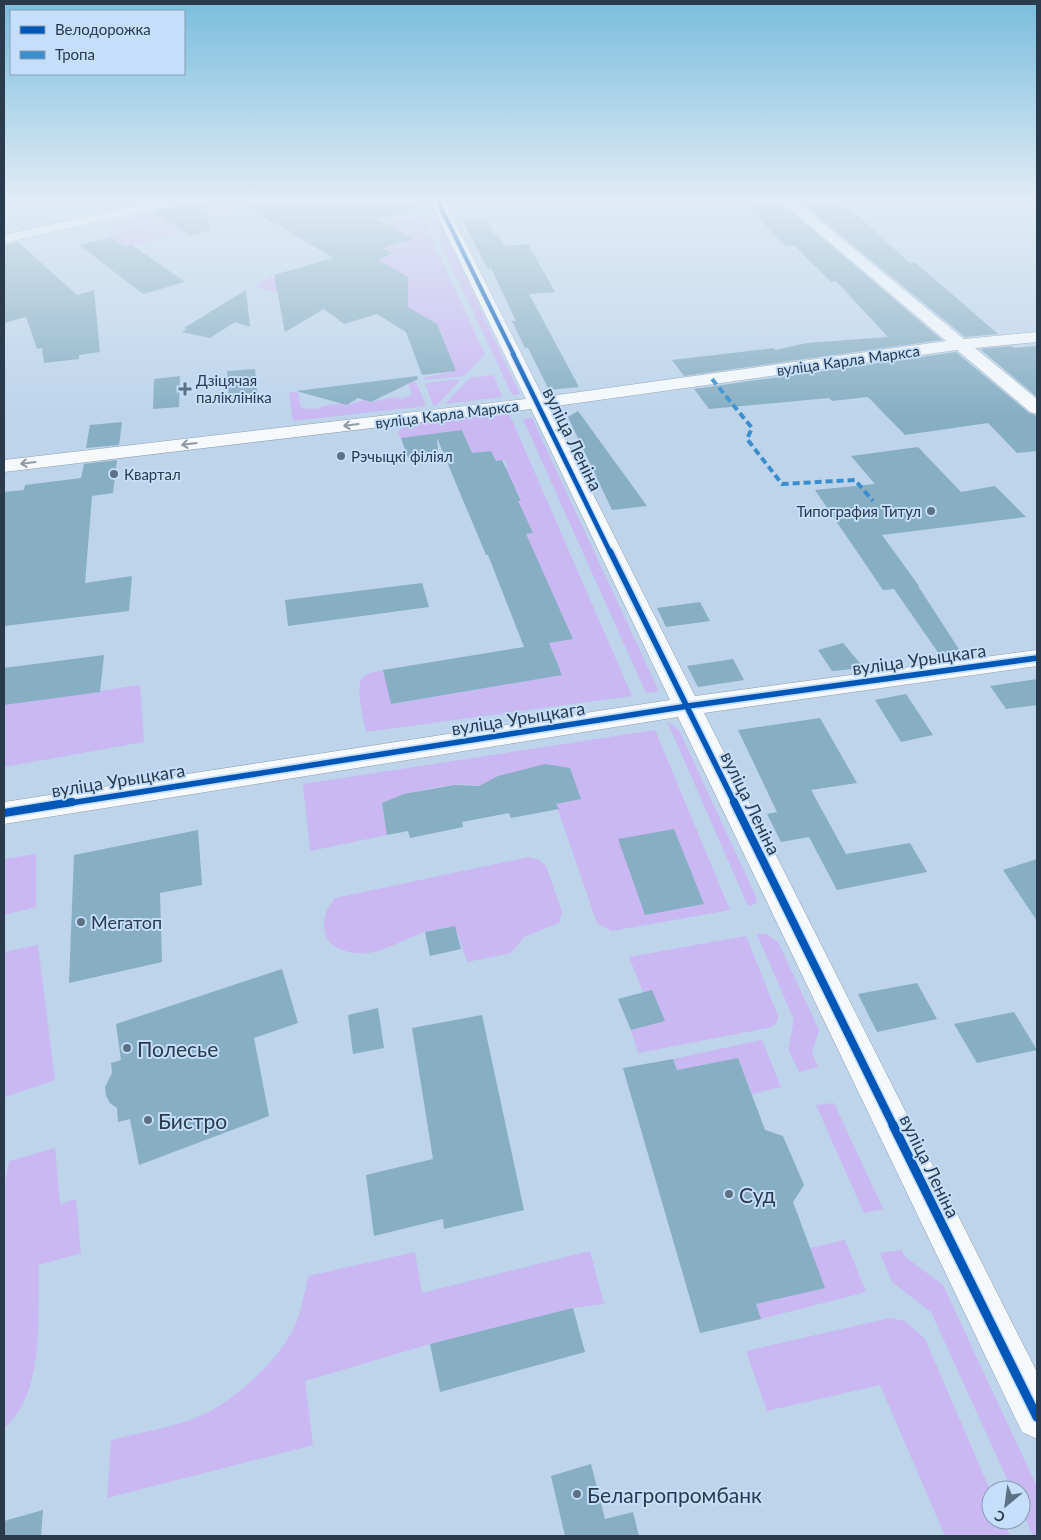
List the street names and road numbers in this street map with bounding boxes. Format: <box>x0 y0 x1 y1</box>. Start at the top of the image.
street label: вуліца Карла Маркса <box>775 341 921 379</box>
street label: вуліца Леніна <box>539 384 607 494</box>
street label: вуліца Карла Маркса <box>374 396 520 432</box>
street label: вуліца Урыцкага <box>851 639 987 679</box>
street label: вуліца Урыцкага <box>450 697 586 739</box>
street label: вуліца Леніна <box>717 748 785 858</box>
street label: вуліца Урыцкага <box>50 759 186 801</box>
street label: вуліца Леніна <box>896 1111 964 1221</box>

